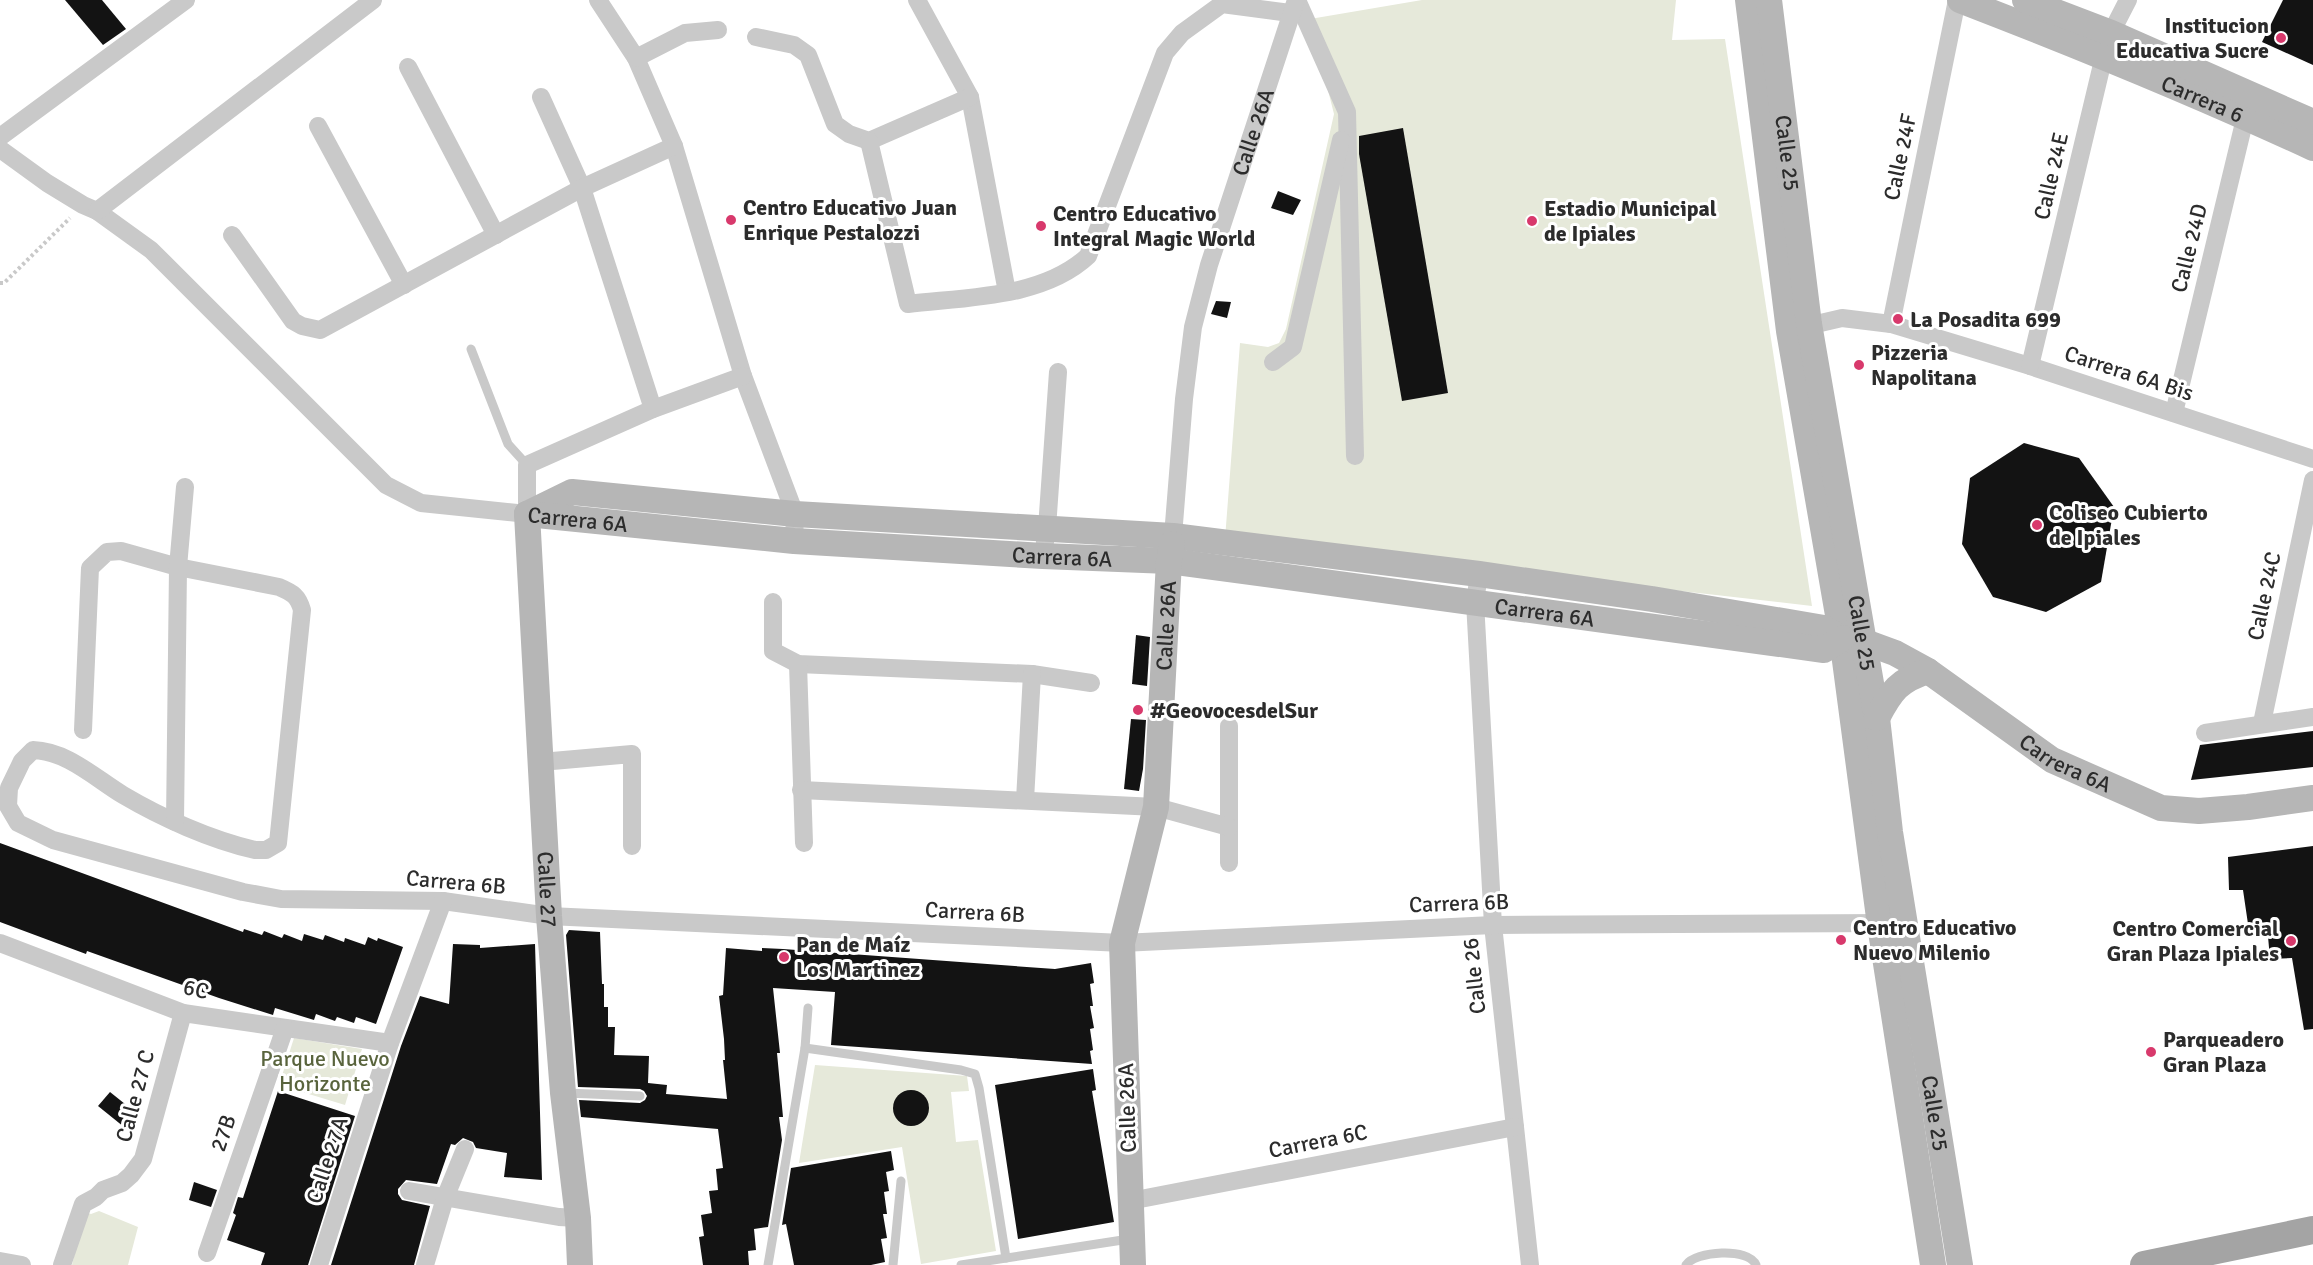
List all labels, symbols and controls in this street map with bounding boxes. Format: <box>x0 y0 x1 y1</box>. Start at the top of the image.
place label: Institucion Educativa Sucre <box>2116 12 2269 64</box>
marker: Institucion Educativa Sucre <box>2274 31 2288 45</box>
street label: Carrera 6 <box>2157 69 2248 128</box>
street label: Calle 26A <box>1226 85 1280 179</box>
street label: Calle 24F <box>1878 111 1922 203</box>
street label: Calle 25 <box>1770 113 1806 192</box>
street label: Calle 24E <box>2028 130 2074 222</box>
place label: Centro Educativo Juan Enrique Pestalozzi <box>743 194 957 246</box>
place label: Estadio Municipal de Ipiales <box>1544 195 1717 247</box>
place label: Centro Educativo Integral Magic World <box>1053 200 1255 252</box>
street label: Calle 24D <box>2165 201 2213 295</box>
marker: Centro Educativo Juan Enrique Pestalozzi <box>724 213 738 227</box>
marker: Estadio Municipal de Ipiales <box>1525 214 1539 228</box>
marker: Centro Educativo Integral Magic World <box>1034 219 1048 233</box>
place label: La Posadita 699 <box>1910 306 2061 333</box>
marker: La Posadita 699 <box>1891 312 1905 326</box>
place label: Pizzeria Napolitana <box>1871 339 1977 391</box>
street label: Carrera 6A Bis <box>2061 339 2197 407</box>
marker: Pizzeria Napolitana <box>1852 358 1866 372</box>
place label: Coliseo Cubierto de Ipiales <box>2049 499 2208 551</box>
street label: Carrera 6A <box>526 501 630 538</box>
marker: Coliseo Cubierto de Ipiales <box>2030 518 2044 532</box>
street label: Carrera 6A <box>1011 541 1113 572</box>
street label: Calle 24C <box>2241 549 2287 643</box>
street label: Calle 26A <box>1150 579 1181 671</box>
street label: Carrera 6A <box>1493 592 1597 632</box>
street label: Calle 25 <box>1843 593 1882 673</box>
place label: #GeovocesdelSur <box>1150 697 1318 724</box>
marker: #GeovocesdelSur <box>1131 703 1145 717</box>
street label: Carrera 6A <box>2014 728 2116 798</box>
street label: Calle 27 <box>532 851 563 929</box>
street label: Carrera 6B <box>405 864 507 900</box>
street label: Carrera 6B <box>1408 888 1510 918</box>
street label: Carrera 6B <box>924 896 1026 928</box>
place label: Centro Educativo Nuevo Milenio <box>1853 914 2017 966</box>
place label: Centro Comercial Gran Plaza Ipiales <box>2107 915 2279 967</box>
place label: Pan de Maíz Los Martinez <box>796 931 920 983</box>
marker: Centro Educativo Nuevo Milenio <box>1834 933 1848 947</box>
marker: Centro Comercial Gran Plaza Ipiales <box>2284 934 2298 948</box>
street label: Calle 26 <box>1457 937 1491 1015</box>
marker: Pan de Maíz Los Martinez <box>777 950 791 964</box>
street label: 6C <box>181 973 211 1005</box>
place label: Parqueadero Gran Plaza <box>2163 1026 2284 1078</box>
park label: Parque Nuevo Horizonte <box>260 1045 390 1097</box>
marker: Parqueadero Gran Plaza <box>2144 1045 2158 1059</box>
street label: Calle 27 C <box>110 1047 160 1145</box>
street label: Calle 26A <box>1112 1062 1142 1153</box>
street label: Calle 25 <box>1916 1073 1955 1153</box>
street label: 27B <box>204 1111 242 1155</box>
street label: Calle 27A <box>300 1113 354 1207</box>
street label: Carrera 6C <box>1266 1118 1370 1164</box>

